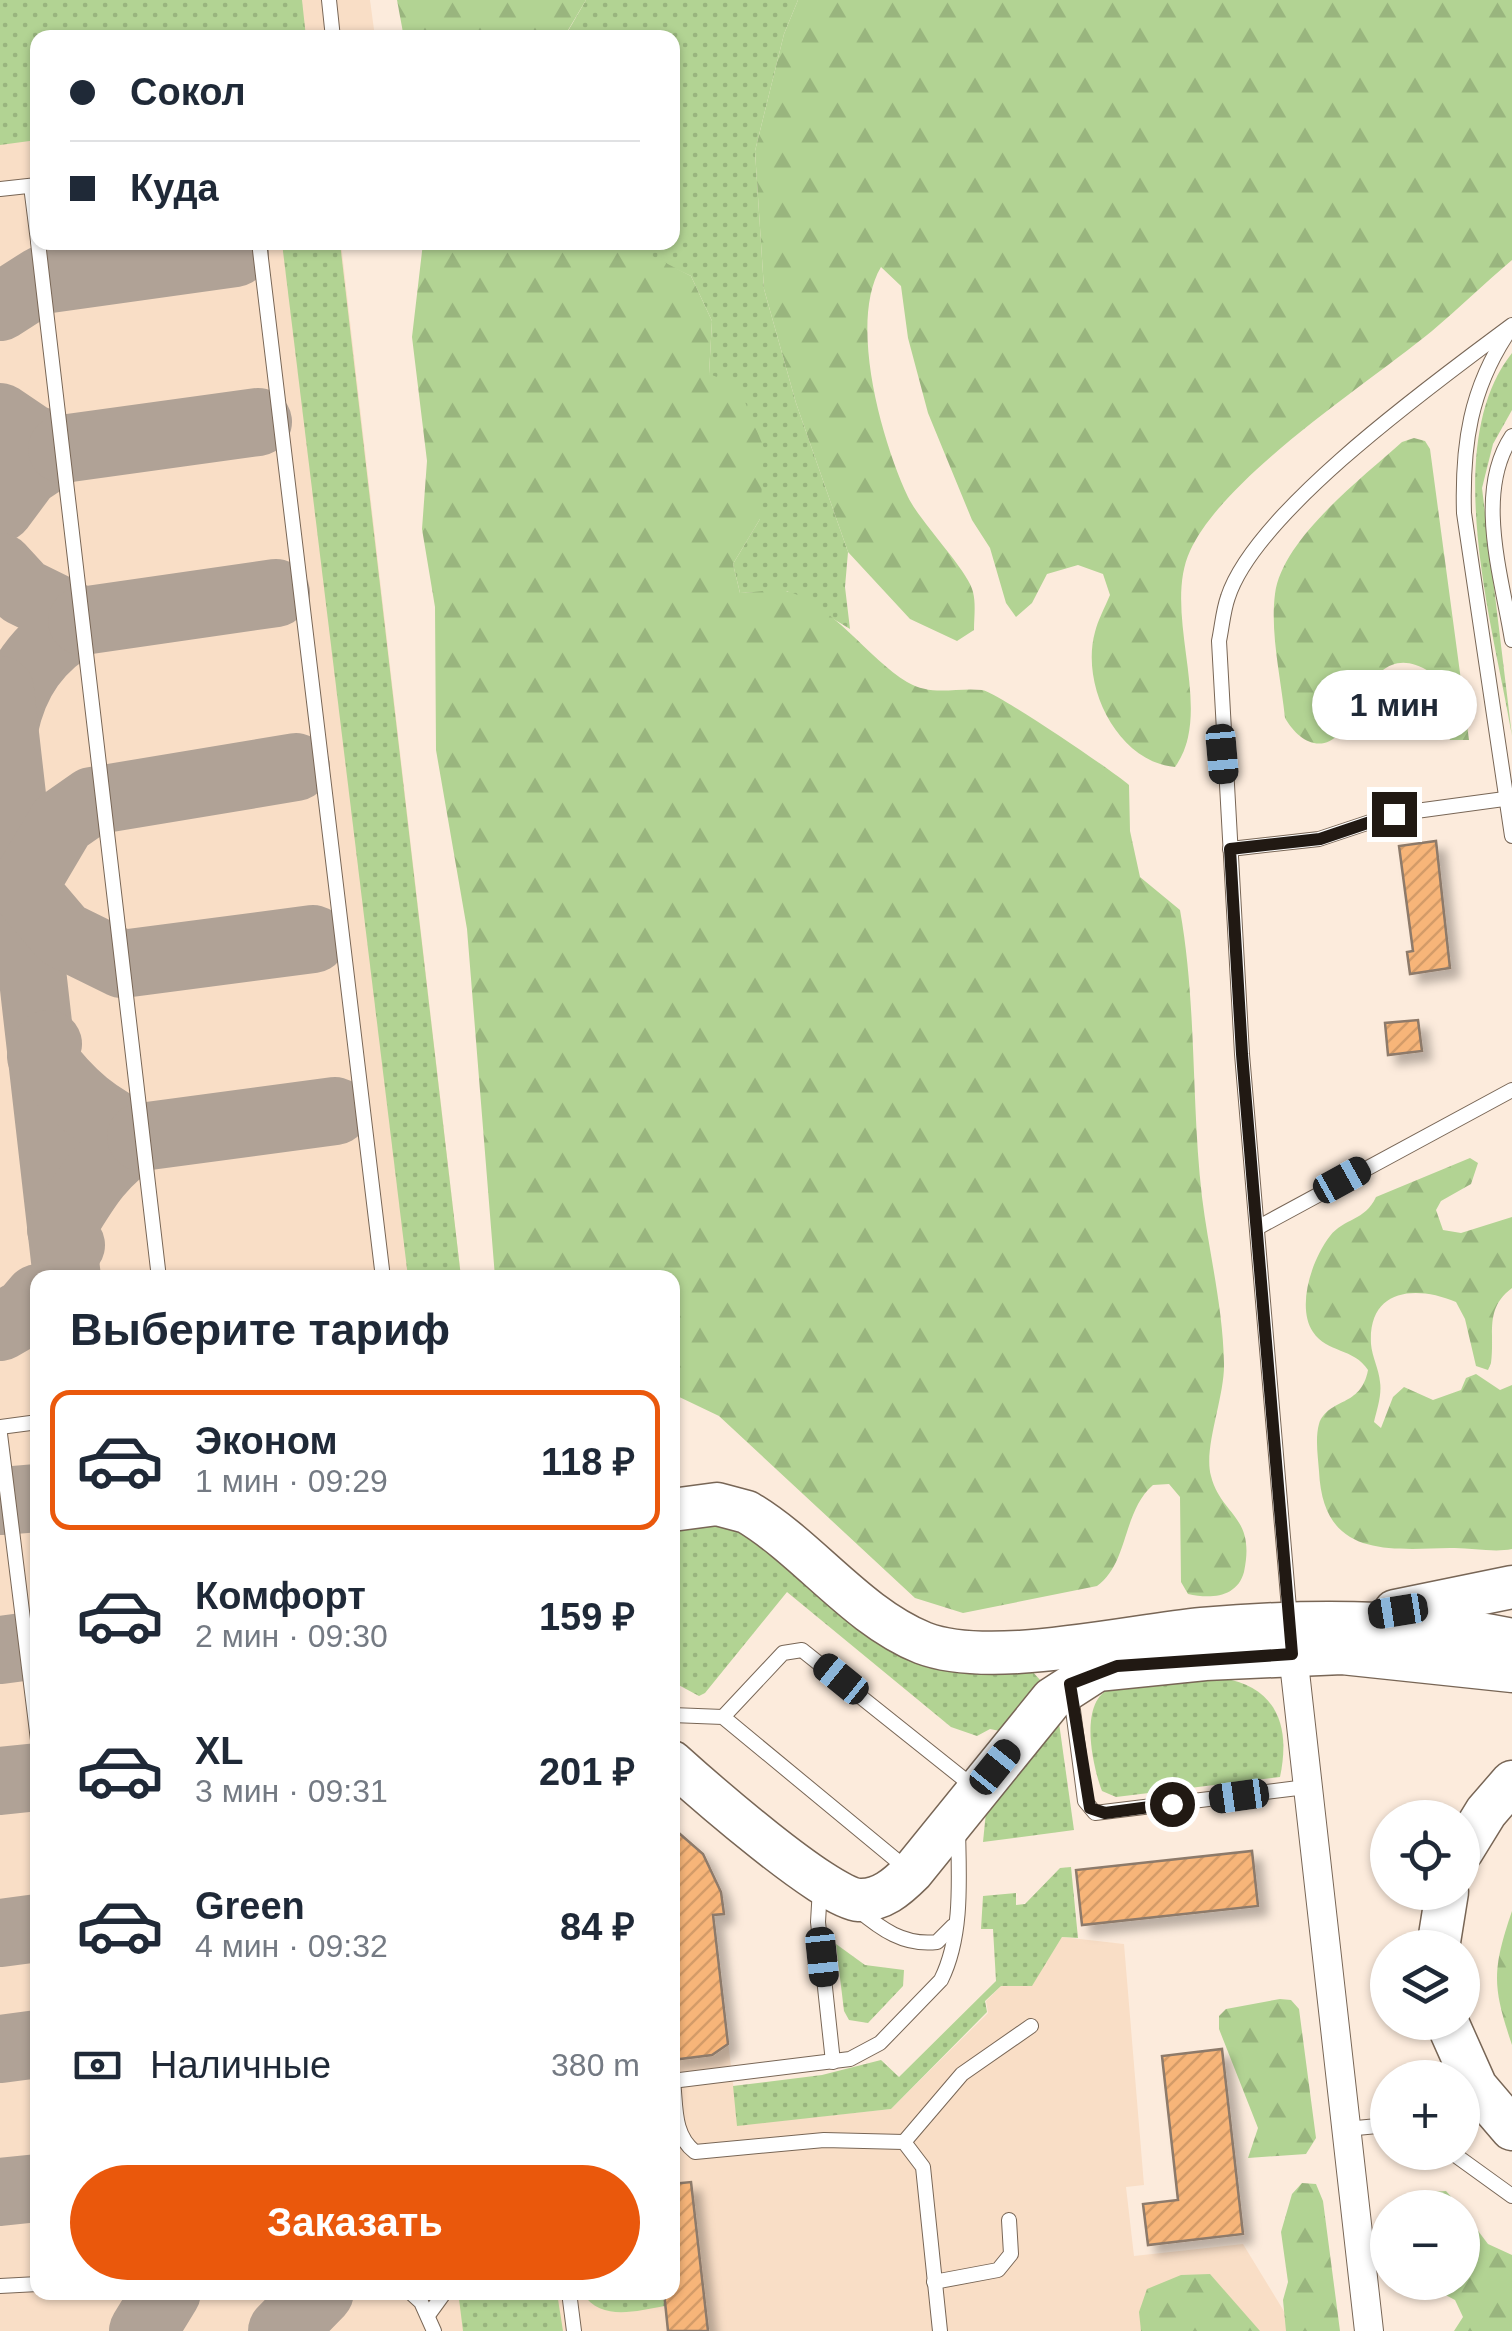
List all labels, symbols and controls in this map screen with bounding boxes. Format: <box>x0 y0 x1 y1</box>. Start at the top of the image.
text: Сокол <box>130 71 246 113</box>
text: Куда <box>130 167 219 209</box>
callout: 1 мин <box>1312 669 1476 739</box>
text: 1 мин <box>1350 687 1439 723</box>
car <box>1204 723 1240 785</box>
route end <box>1372 792 1417 837</box>
car <box>1308 1152 1376 1208</box>
text: Выберите тариф <box>70 1304 450 1355</box>
icon: car <box>75 1415 165 1505</box>
text: Эконом <box>195 1420 338 1462</box>
text: 118 ₽ <box>541 1441 635 1483</box>
text: 1 мин · 09:29 <box>195 1463 388 1499</box>
icon: car <box>75 1570 165 1660</box>
text: Комфорт <box>195 1575 366 1617</box>
car <box>1366 1591 1430 1631</box>
text: 159 ₽ <box>539 1596 635 1638</box>
text: 2 мин · 09:30 <box>195 1618 388 1654</box>
car <box>808 1648 874 1710</box>
icon: car <box>75 1725 165 1815</box>
text: XL <box>195 1730 244 1772</box>
car <box>964 1734 1026 1800</box>
text: 201 ₽ <box>539 1751 635 1793</box>
text: 3 мин · 09:31 <box>195 1773 388 1809</box>
car <box>1207 1777 1271 1815</box>
route start <box>1150 1782 1195 1827</box>
map controls <box>1370 1800 1480 2300</box>
button: locate <box>1370 1800 1480 1910</box>
icon: car <box>75 1880 165 1970</box>
text: Green <box>195 1885 305 1927</box>
text: 84 ₽ <box>560 1906 635 1948</box>
car <box>804 1926 840 1988</box>
text: 4 мин · 09:32 <box>195 1928 388 1964</box>
button: layers <box>1370 1930 1480 2040</box>
icon: cash <box>70 2038 125 2093</box>
text: Наличные <box>150 2044 331 2086</box>
text: 380 m <box>551 2047 640 2083</box>
button: + <box>1370 2060 1480 2170</box>
button: Заказать <box>70 2165 640 2280</box>
button: − <box>1370 2190 1480 2300</box>

